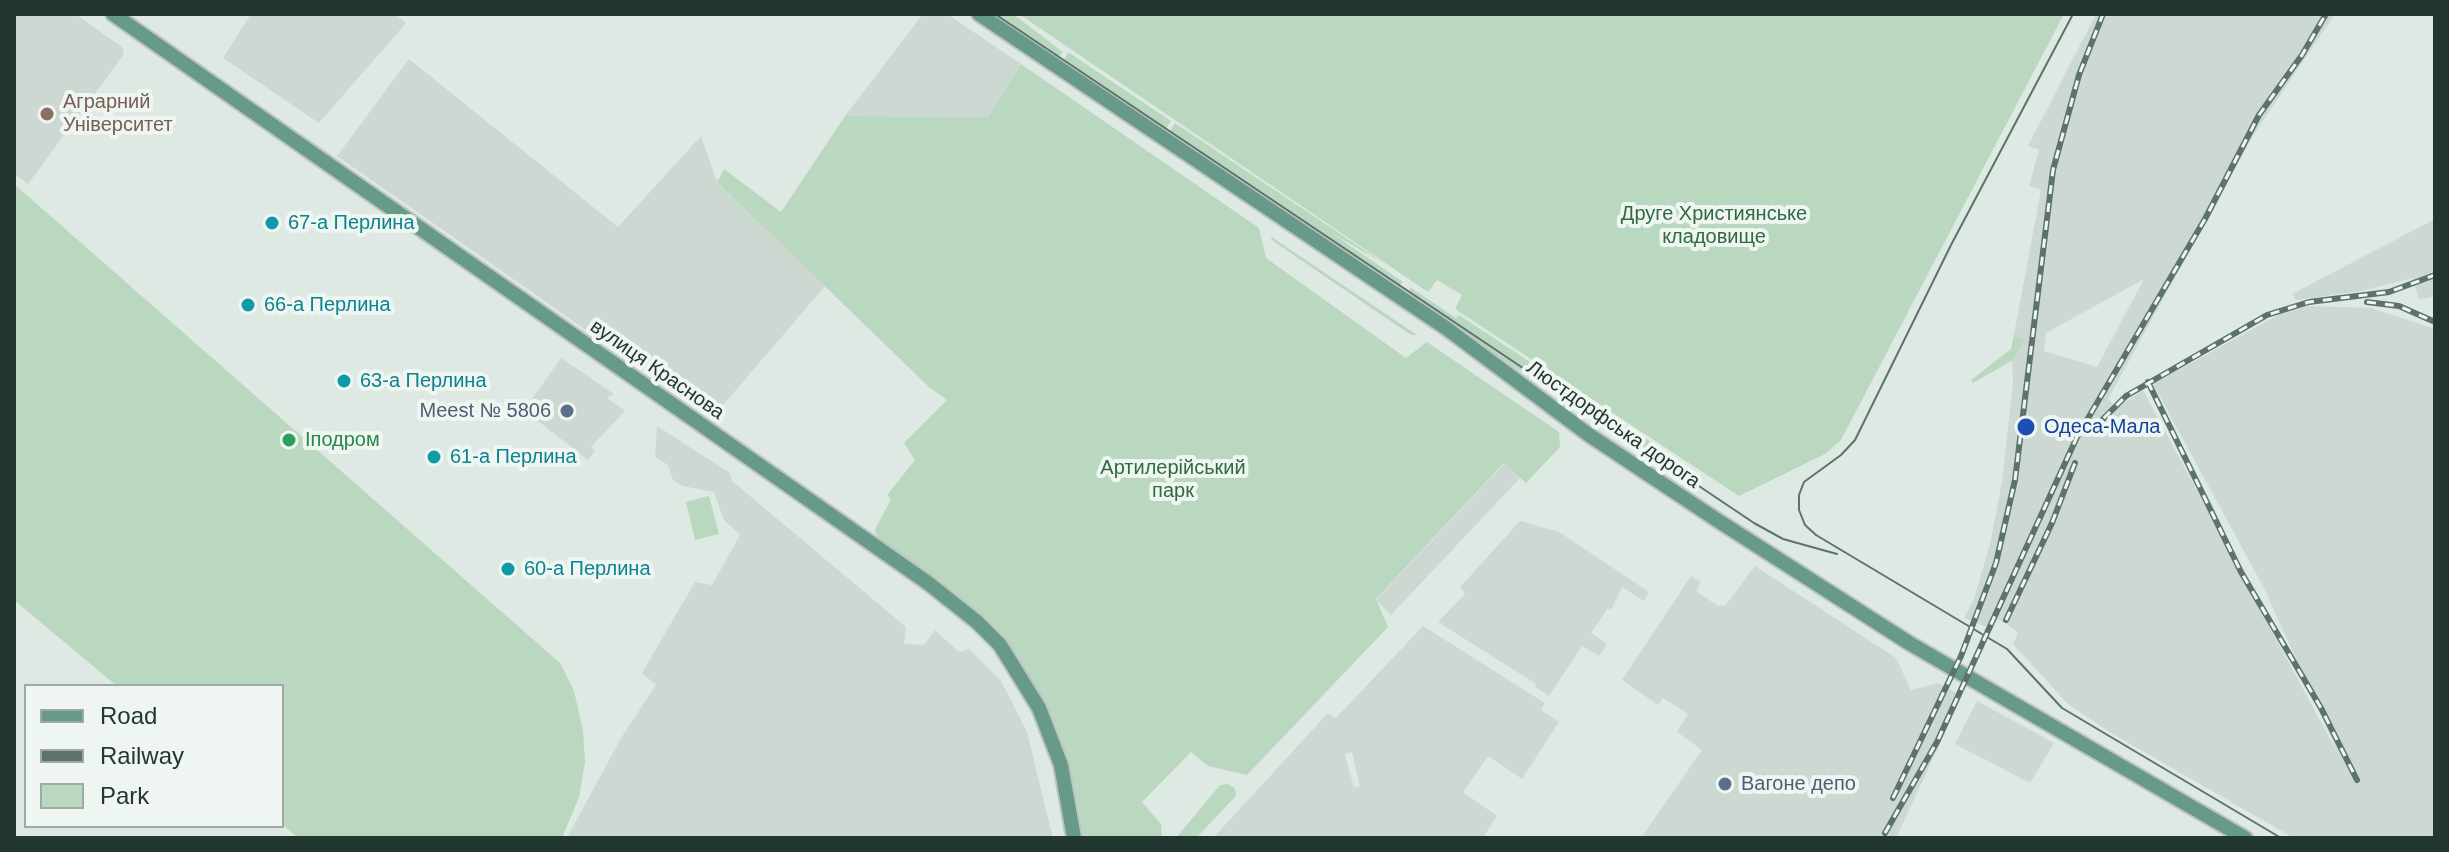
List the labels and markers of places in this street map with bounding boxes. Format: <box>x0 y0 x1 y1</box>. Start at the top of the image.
place label: Аграрний Університет <box>63 90 173 137</box>
marker: Аграрний Університет <box>38 105 56 123</box>
place label: 67-а Перлина <box>288 211 415 235</box>
marker: 67-а Перлина <box>263 214 281 232</box>
place label: 66-а Перлина <box>264 293 391 317</box>
marker: 66-а Перлина <box>239 296 257 314</box>
place label: 63-а Перлина <box>360 369 487 393</box>
marker: 63-а Перлина <box>335 372 353 390</box>
place label: Meest № 5806 <box>419 399 551 423</box>
marker: Meest № 5806 <box>558 402 576 420</box>
place label: Одеса-Мала <box>2044 415 2160 439</box>
marker: Одеса-Мала <box>2015 416 2037 438</box>
place label: Іподром <box>305 428 380 452</box>
marker: Іподром <box>280 431 298 449</box>
place label: 61-а Перлина <box>450 445 577 469</box>
marker: 61-а Перлина <box>425 448 443 466</box>
place label: 60-а Перлина <box>524 557 651 581</box>
marker: 60-а Перлина <box>499 560 517 578</box>
place label: Вагоне депо <box>1741 772 1856 796</box>
marker: Вагоне депо <box>1716 775 1734 793</box>

